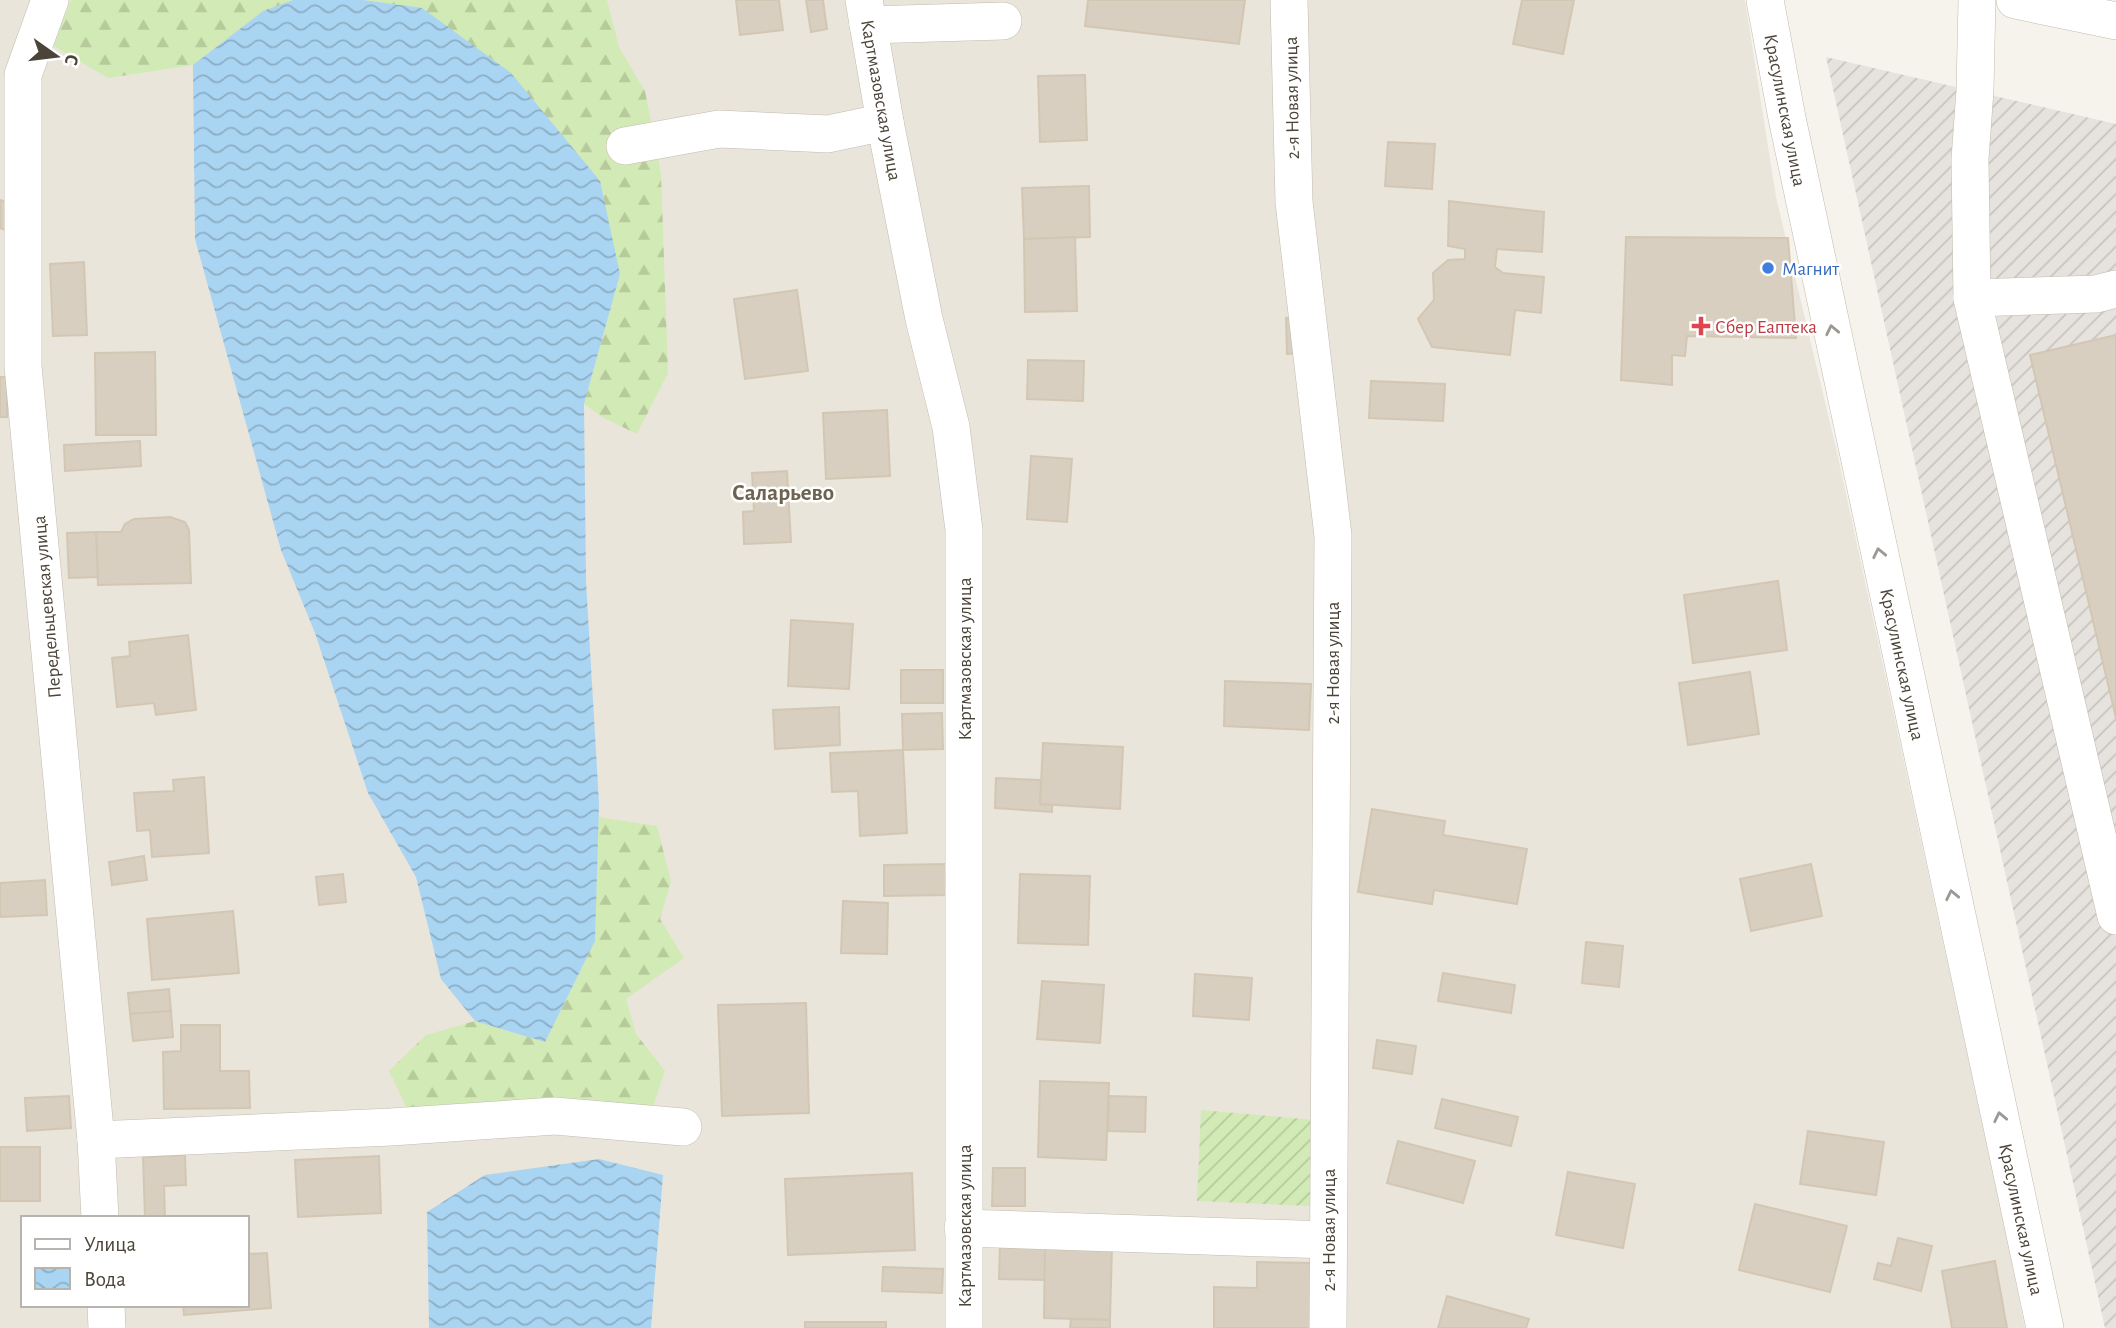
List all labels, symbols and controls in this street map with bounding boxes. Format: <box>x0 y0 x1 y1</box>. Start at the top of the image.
street label: Картмазовская улица <box>857 18 904 183</box>
north arrow <box>21 21 91 91</box>
street label: Красулинская улица <box>1760 32 1809 188</box>
street label: 2-я Новая улица <box>1282 36 1303 160</box>
text: С <box>61 52 82 67</box>
marker: Магнит <box>1760 260 1776 276</box>
place label: Магнит <box>1782 260 1839 279</box>
marker: Сбер Еаптека <box>1693 318 1709 334</box>
place label: Сбер Еаптека <box>1715 318 1817 337</box>
one-way arrow <box>1825 324 1840 336</box>
district label: Саларьево <box>732 482 834 505</box>
street label: Передельцевская улица <box>30 514 65 699</box>
one-way arrow <box>1873 547 1888 559</box>
street label: Картмазовская улица <box>956 577 975 741</box>
street label: Красулинская улица <box>1876 587 1927 742</box>
street label: 2-я Новая улица <box>1324 601 1343 724</box>
one-way arrow <box>1946 889 1961 901</box>
one-way arrow <box>1994 1112 2008 1124</box>
street label: Красулинская улица <box>1995 1142 2046 1297</box>
street label: Картмазовская улица <box>956 1144 975 1308</box>
street label: 2-я Новая улица <box>1320 1168 1339 1291</box>
legend <box>21 1216 248 1307</box>
text: Улица <box>84 1234 137 1255</box>
text: Вода <box>84 1269 126 1290</box>

